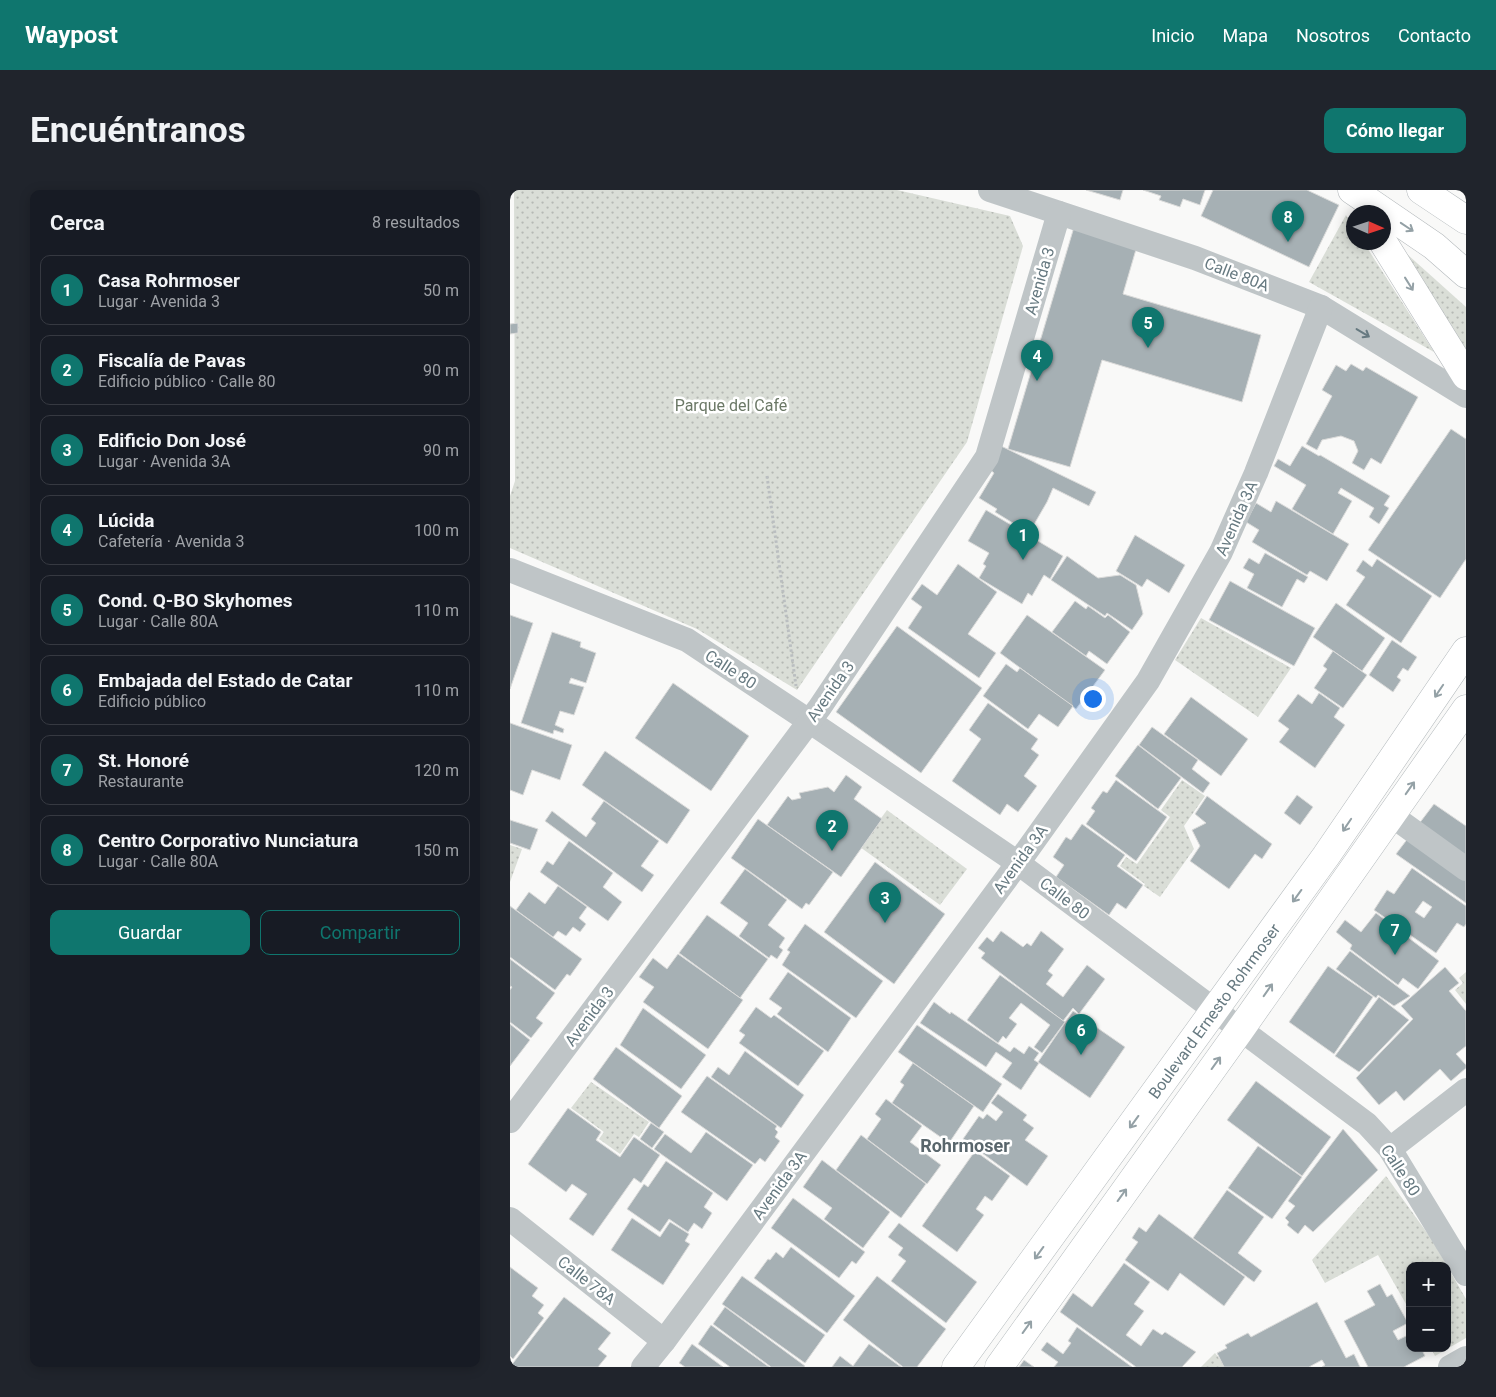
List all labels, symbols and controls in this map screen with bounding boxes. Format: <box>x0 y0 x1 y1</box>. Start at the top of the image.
text: Waypost <box>25 21 118 49</box>
text: Inicio <box>1151 25 1195 46</box>
text: Mapa <box>1223 25 1268 46</box>
text: Nosotros <box>1296 25 1370 46</box>
text: Contacto <box>1398 25 1471 46</box>
button: Cómo llegar <box>1324 108 1466 153</box>
text: Encuéntranos <box>30 110 246 151</box>
pin: 8 <box>1272 201 1304 242</box>
north arrow <box>1346 205 1391 250</box>
text: Cerca <box>50 211 105 235</box>
text: 8 resultados <box>372 213 460 232</box>
one-way arrow <box>1400 222 1414 232</box>
street label: Avenida 3 <box>1021 245 1058 317</box>
street label: Calle 80A <box>1202 253 1272 296</box>
text: Casa Rohrmoser <box>98 269 240 292</box>
one-way arrow <box>1405 276 1415 290</box>
text: 1 <box>62 281 72 300</box>
text: 50 m <box>423 281 459 300</box>
text: Lugar · Avenida 3 <box>98 292 220 311</box>
pin: 5 <box>1132 307 1164 348</box>
one-way arrow <box>1355 328 1369 338</box>
pin: 4 <box>1021 340 1053 381</box>
text: Fiscalía de Pavas <box>98 349 246 372</box>
text: 2 <box>62 361 72 380</box>
text: 90 m <box>423 361 459 380</box>
text: Edificio público · Calle 80 <box>98 372 276 391</box>
park label: Parque del Café <box>675 396 787 415</box>
text: Edificio Don José <box>98 429 246 452</box>
text: 3 <box>62 441 72 460</box>
text: 90 m <box>423 441 459 460</box>
text: Lugar · Avenida 3A <box>98 452 230 471</box>
street label: Avenida 3A <box>1212 477 1262 559</box>
text: Lúcida <box>98 509 155 532</box>
pin: 1 <box>1007 519 1039 560</box>
text: 4 <box>62 521 72 540</box>
text: 100 m <box>414 521 459 540</box>
text: Cafetería · Avenida 3 <box>98 532 245 551</box>
text: Cond. Q-BO Skyhomes <box>98 589 293 612</box>
text: 5 <box>62 601 72 620</box>
text: 110 m <box>414 601 459 620</box>
text: Lugar · Calle 80A <box>98 612 218 631</box>
street label: Calle 80 <box>702 646 760 693</box>
street label: Avenida 3 <box>803 657 858 725</box>
text: Embajada del Estado de Catar <box>98 669 352 692</box>
text: 6 <box>62 681 72 700</box>
text: 110 m <box>414 681 459 700</box>
one-way arrow <box>1433 684 1444 698</box>
your location <box>1080 686 1106 712</box>
text: Edificio público <box>98 692 206 711</box>
text: St. Honoré <box>98 749 189 772</box>
text: 7 <box>62 761 72 780</box>
text: 120 m <box>414 761 459 780</box>
text: Restaurante <box>98 772 184 791</box>
one-way arrow <box>1405 782 1415 796</box>
pin: 2 <box>816 810 848 851</box>
one-way arrow <box>1342 818 1352 832</box>
street label: Avenida 3A <box>989 821 1052 897</box>
text: Centro Corporativo Nunciatura <box>98 829 358 852</box>
text: 8 <box>62 841 72 860</box>
text: 150 m <box>414 841 459 860</box>
text: Lugar · Calle 80A <box>98 852 218 871</box>
street label: Calle 80 <box>1036 874 1093 923</box>
pin: 3 <box>869 882 901 923</box>
one-way arrow <box>1292 889 1303 902</box>
button: Guardar <box>50 910 250 955</box>
button: Compartir <box>260 910 460 955</box>
pin: 7 <box>1379 914 1411 955</box>
street label: Boulevard Ernesto Rohrmoser <box>1145 920 1285 1102</box>
street label: Avenida 3 <box>561 983 618 1050</box>
one-way arrow <box>1263 983 1273 997</box>
pin: 6 <box>1065 1014 1097 1055</box>
one-way arrow <box>1211 1056 1221 1070</box>
one-way arrow <box>1129 1115 1140 1128</box>
district label: Rohrmoser <box>920 1135 1010 1156</box>
street label: Calle 80 <box>1377 1141 1424 1199</box>
street label: Avenida 3A <box>748 1147 811 1223</box>
one-way arrow <box>1117 1188 1127 1202</box>
one-way arrow <box>1034 1246 1044 1260</box>
street label: Calle 78A <box>554 1252 620 1309</box>
map controls <box>1406 1262 1451 1352</box>
button: + <box>1406 1262 1451 1307</box>
button: − <box>1406 1307 1451 1352</box>
one-way arrow <box>1022 1320 1032 1334</box>

